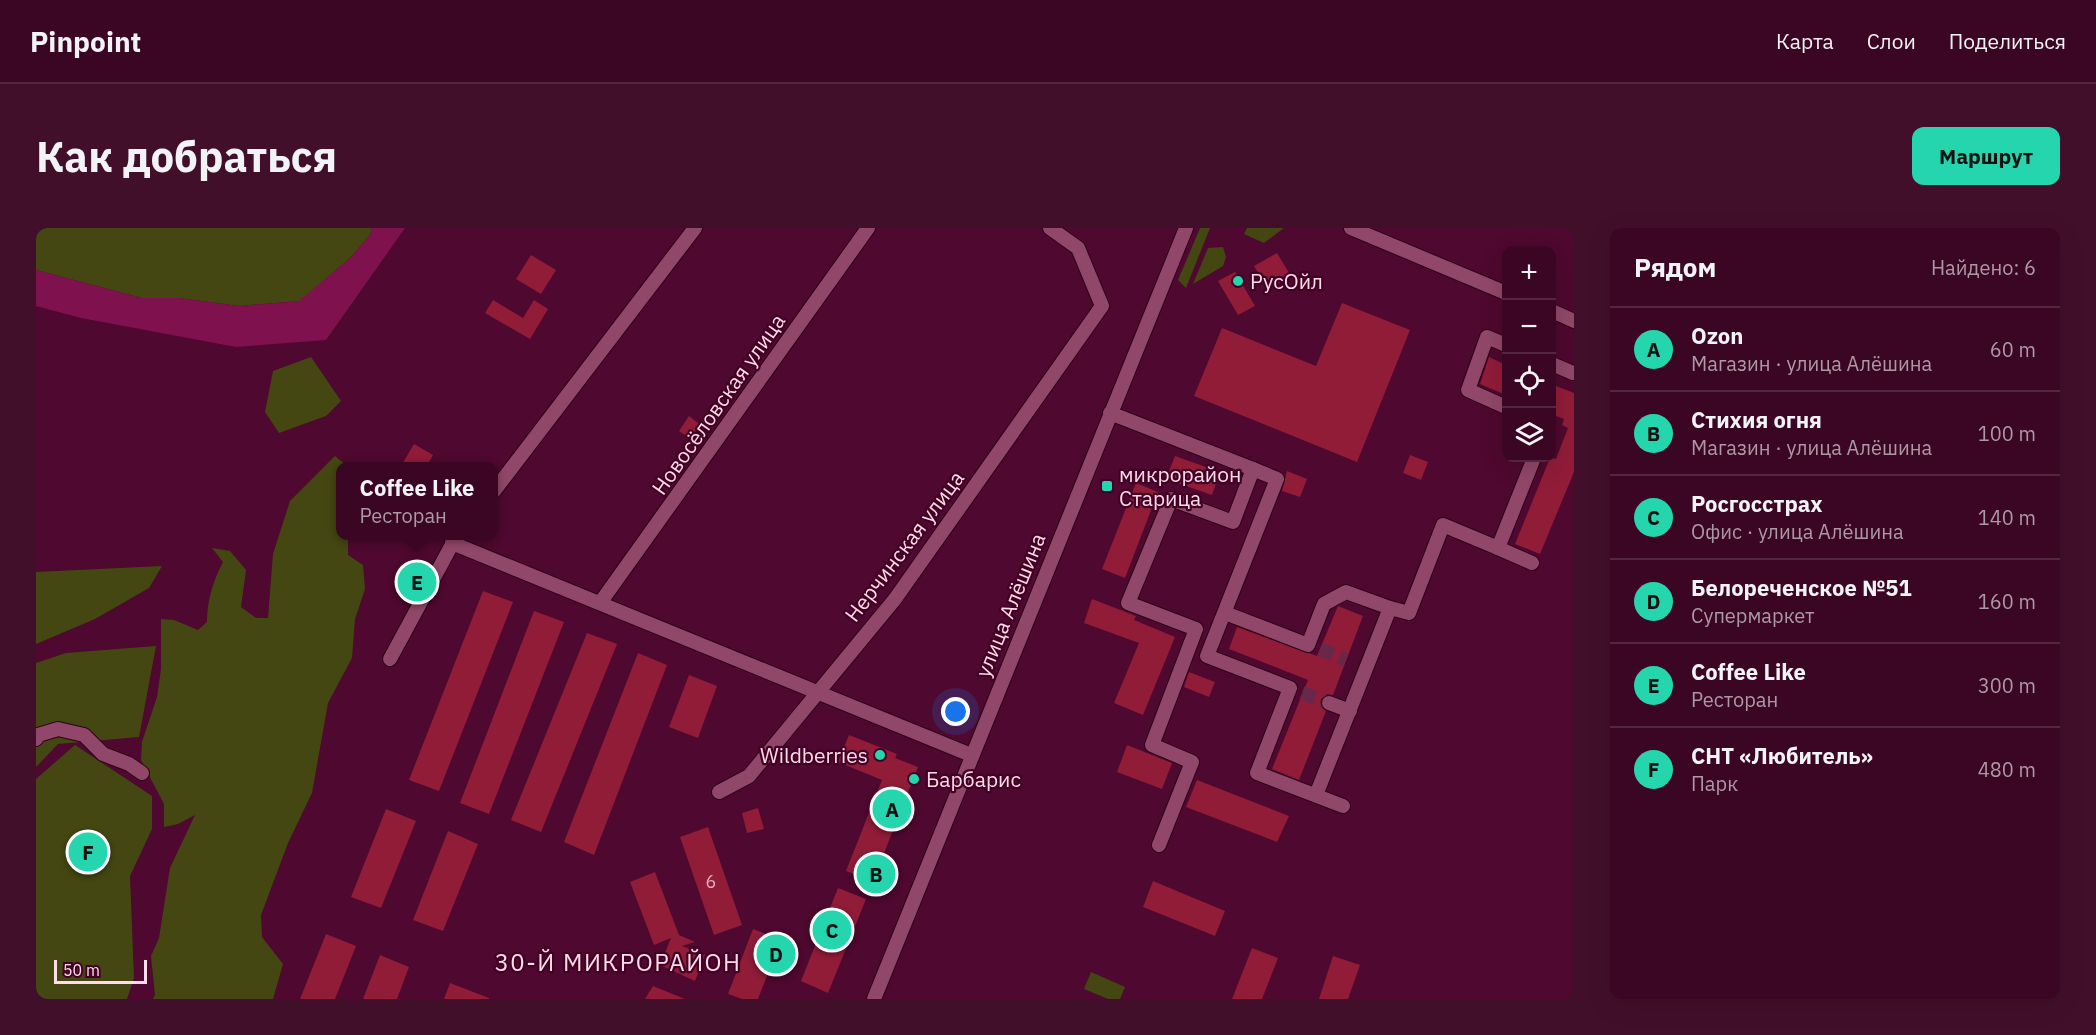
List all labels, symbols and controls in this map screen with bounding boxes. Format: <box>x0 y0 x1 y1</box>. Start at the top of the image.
text: Pinpoint <box>30 23 141 60</box>
text: Карта <box>1776 27 1834 55</box>
text: Слои <box>1867 27 1916 55</box>
text: Поделиться <box>1949 27 2066 55</box>
button: Маршрут <box>1912 127 2060 185</box>
text: Как добраться <box>36 129 337 184</box>
map controls <box>1502 246 1556 462</box>
button: + <box>1502 246 1556 300</box>
text: Рядом <box>1634 250 1716 284</box>
text: Найдено: 6 <box>1931 254 2036 281</box>
place label: РусОйл <box>1250 267 1323 295</box>
marker: РусОйл <box>1231 274 1245 288</box>
button: − <box>1502 300 1556 354</box>
street label: Новосёловская улица <box>645 308 791 500</box>
text: Ozon <box>1691 321 1743 350</box>
text: A <box>1647 336 1660 363</box>
text: 60 m <box>1990 336 2036 363</box>
text: Магазин · улица Алёшина <box>1691 350 1932 377</box>
button: locate <box>1502 354 1556 408</box>
text: Стихия огня <box>1691 405 1822 434</box>
button: layers <box>1502 408 1556 462</box>
text: B <box>1647 420 1660 447</box>
text: 100 m <box>1978 420 2036 447</box>
text: Магазин · улица Алёшина <box>1691 434 1932 461</box>
place label: микрорайон Старица <box>1119 460 1241 512</box>
popup <box>336 462 498 540</box>
street label: Нерчинская улица <box>838 465 970 627</box>
text: Coffee Like <box>360 473 474 502</box>
marker: микрорайон Старица <box>1100 479 1114 493</box>
text: Росгосстрах <box>1691 489 1823 518</box>
text: Ресторан <box>360 502 447 529</box>
text: C <box>1647 504 1660 531</box>
text: 140 m <box>1978 504 2036 531</box>
text: Офис · улица Алёшина <box>1691 518 1904 545</box>
street label: улица Алёшина <box>968 529 1052 681</box>
pin: E <box>398 560 436 604</box>
text: Белореченское №51 <box>1691 573 1912 602</box>
text: D <box>1647 588 1660 615</box>
text: 160 m <box>1978 588 2036 615</box>
text: Супермаркет <box>1691 602 1814 629</box>
text: Coffee Like <box>1691 657 1806 686</box>
text: E <box>1647 672 1660 699</box>
text: 300 m <box>1978 672 2036 699</box>
text: Ресторан <box>1691 686 1778 713</box>
your location <box>941 697 970 726</box>
place label: Wildberries <box>760 741 868 769</box>
text: СНТ «Любитель» <box>1691 741 1873 770</box>
marker: Wildberries <box>873 748 887 762</box>
text: F <box>1648 756 1659 783</box>
text: 480 m <box>1978 756 2036 783</box>
place label: Барбарис <box>926 765 1021 793</box>
text: Парк <box>1691 770 1738 797</box>
marker: Барбарис <box>907 772 921 786</box>
pin: A <box>872 786 912 832</box>
pin: F <box>68 830 108 874</box>
pin: B <box>856 852 896 896</box>
house number: 6 <box>706 870 716 893</box>
pin: C <box>812 908 852 952</box>
pin: D <box>756 932 796 976</box>
district label: 30-Й МИКРОРАЙОН <box>494 946 742 978</box>
scale bar <box>54 957 147 984</box>
text: 50 m <box>63 960 100 980</box>

